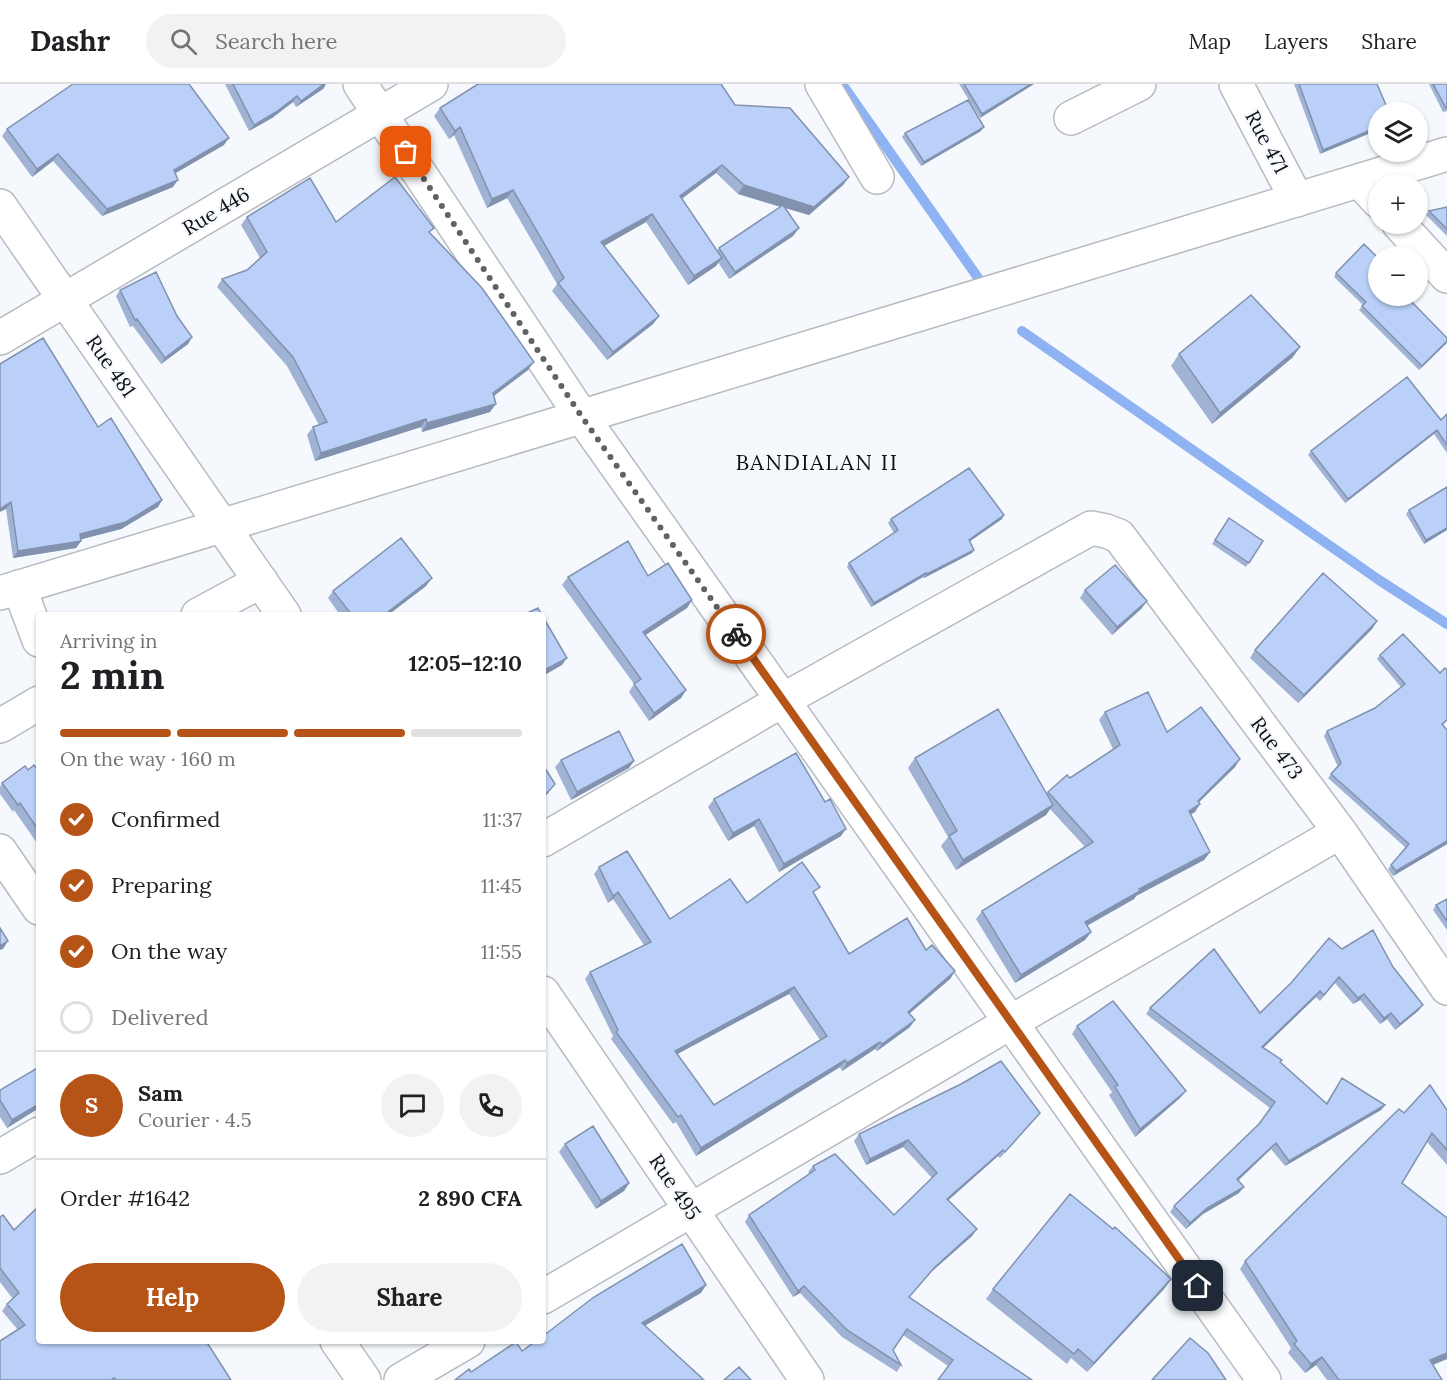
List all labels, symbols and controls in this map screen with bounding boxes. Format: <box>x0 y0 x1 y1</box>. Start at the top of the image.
search box <box>146 14 566 68</box>
text: Dashr <box>30 23 110 59</box>
icon: search <box>167 25 200 58</box>
text: Search here <box>215 27 337 55</box>
text: Map <box>1188 28 1231 55</box>
text: Layers <box>1264 28 1328 55</box>
text: Share <box>1361 28 1417 55</box>
map controls <box>1368 102 1428 306</box>
button: layers <box>1368 102 1428 162</box>
street label: Rue 471 <box>1240 106 1294 178</box>
pin <box>380 126 431 177</box>
icon: bag <box>389 135 422 168</box>
button: + <box>1368 174 1428 234</box>
street label: Rue 446 <box>178 181 254 240</box>
button: − <box>1368 246 1428 306</box>
street label: Rue 481 <box>81 330 142 402</box>
district label: BANDIALAN II <box>735 448 899 476</box>
courier <box>706 604 766 664</box>
icon: bike <box>720 618 753 651</box>
text: Arriving in <box>60 628 157 653</box>
text: 12:05–12:10 <box>409 649 522 677</box>
text: 2 min <box>60 650 165 700</box>
street label: Rue 473 <box>1246 712 1309 784</box>
text: On the way · 160 m <box>60 746 236 771</box>
icon: check <box>60 803 93 836</box>
text: Confirmed <box>111 805 220 833</box>
text: 11:37 <box>483 807 522 832</box>
icon: check <box>60 869 93 902</box>
text: Preparing <box>111 871 211 899</box>
text: 11:45 <box>481 873 522 898</box>
icon: check <box>60 935 93 968</box>
text: On the way <box>111 937 227 965</box>
text: 11:55 <box>481 939 522 964</box>
text: Delivered <box>111 1003 209 1031</box>
button: chat <box>381 1074 444 1137</box>
button: phone <box>459 1074 522 1137</box>
text: Sam <box>138 1079 183 1107</box>
text: S <box>85 1091 98 1119</box>
text: Courier · 4.5 <box>138 1107 252 1132</box>
street label: Rue 495 <box>644 1149 706 1224</box>
text: Order #1642 <box>60 1184 190 1212</box>
text: 2 890 CFA <box>418 1184 522 1212</box>
pin <box>1172 1260 1223 1311</box>
button: Help <box>60 1263 285 1332</box>
button: Share <box>297 1263 522 1332</box>
icon: home <box>1181 1269 1214 1302</box>

